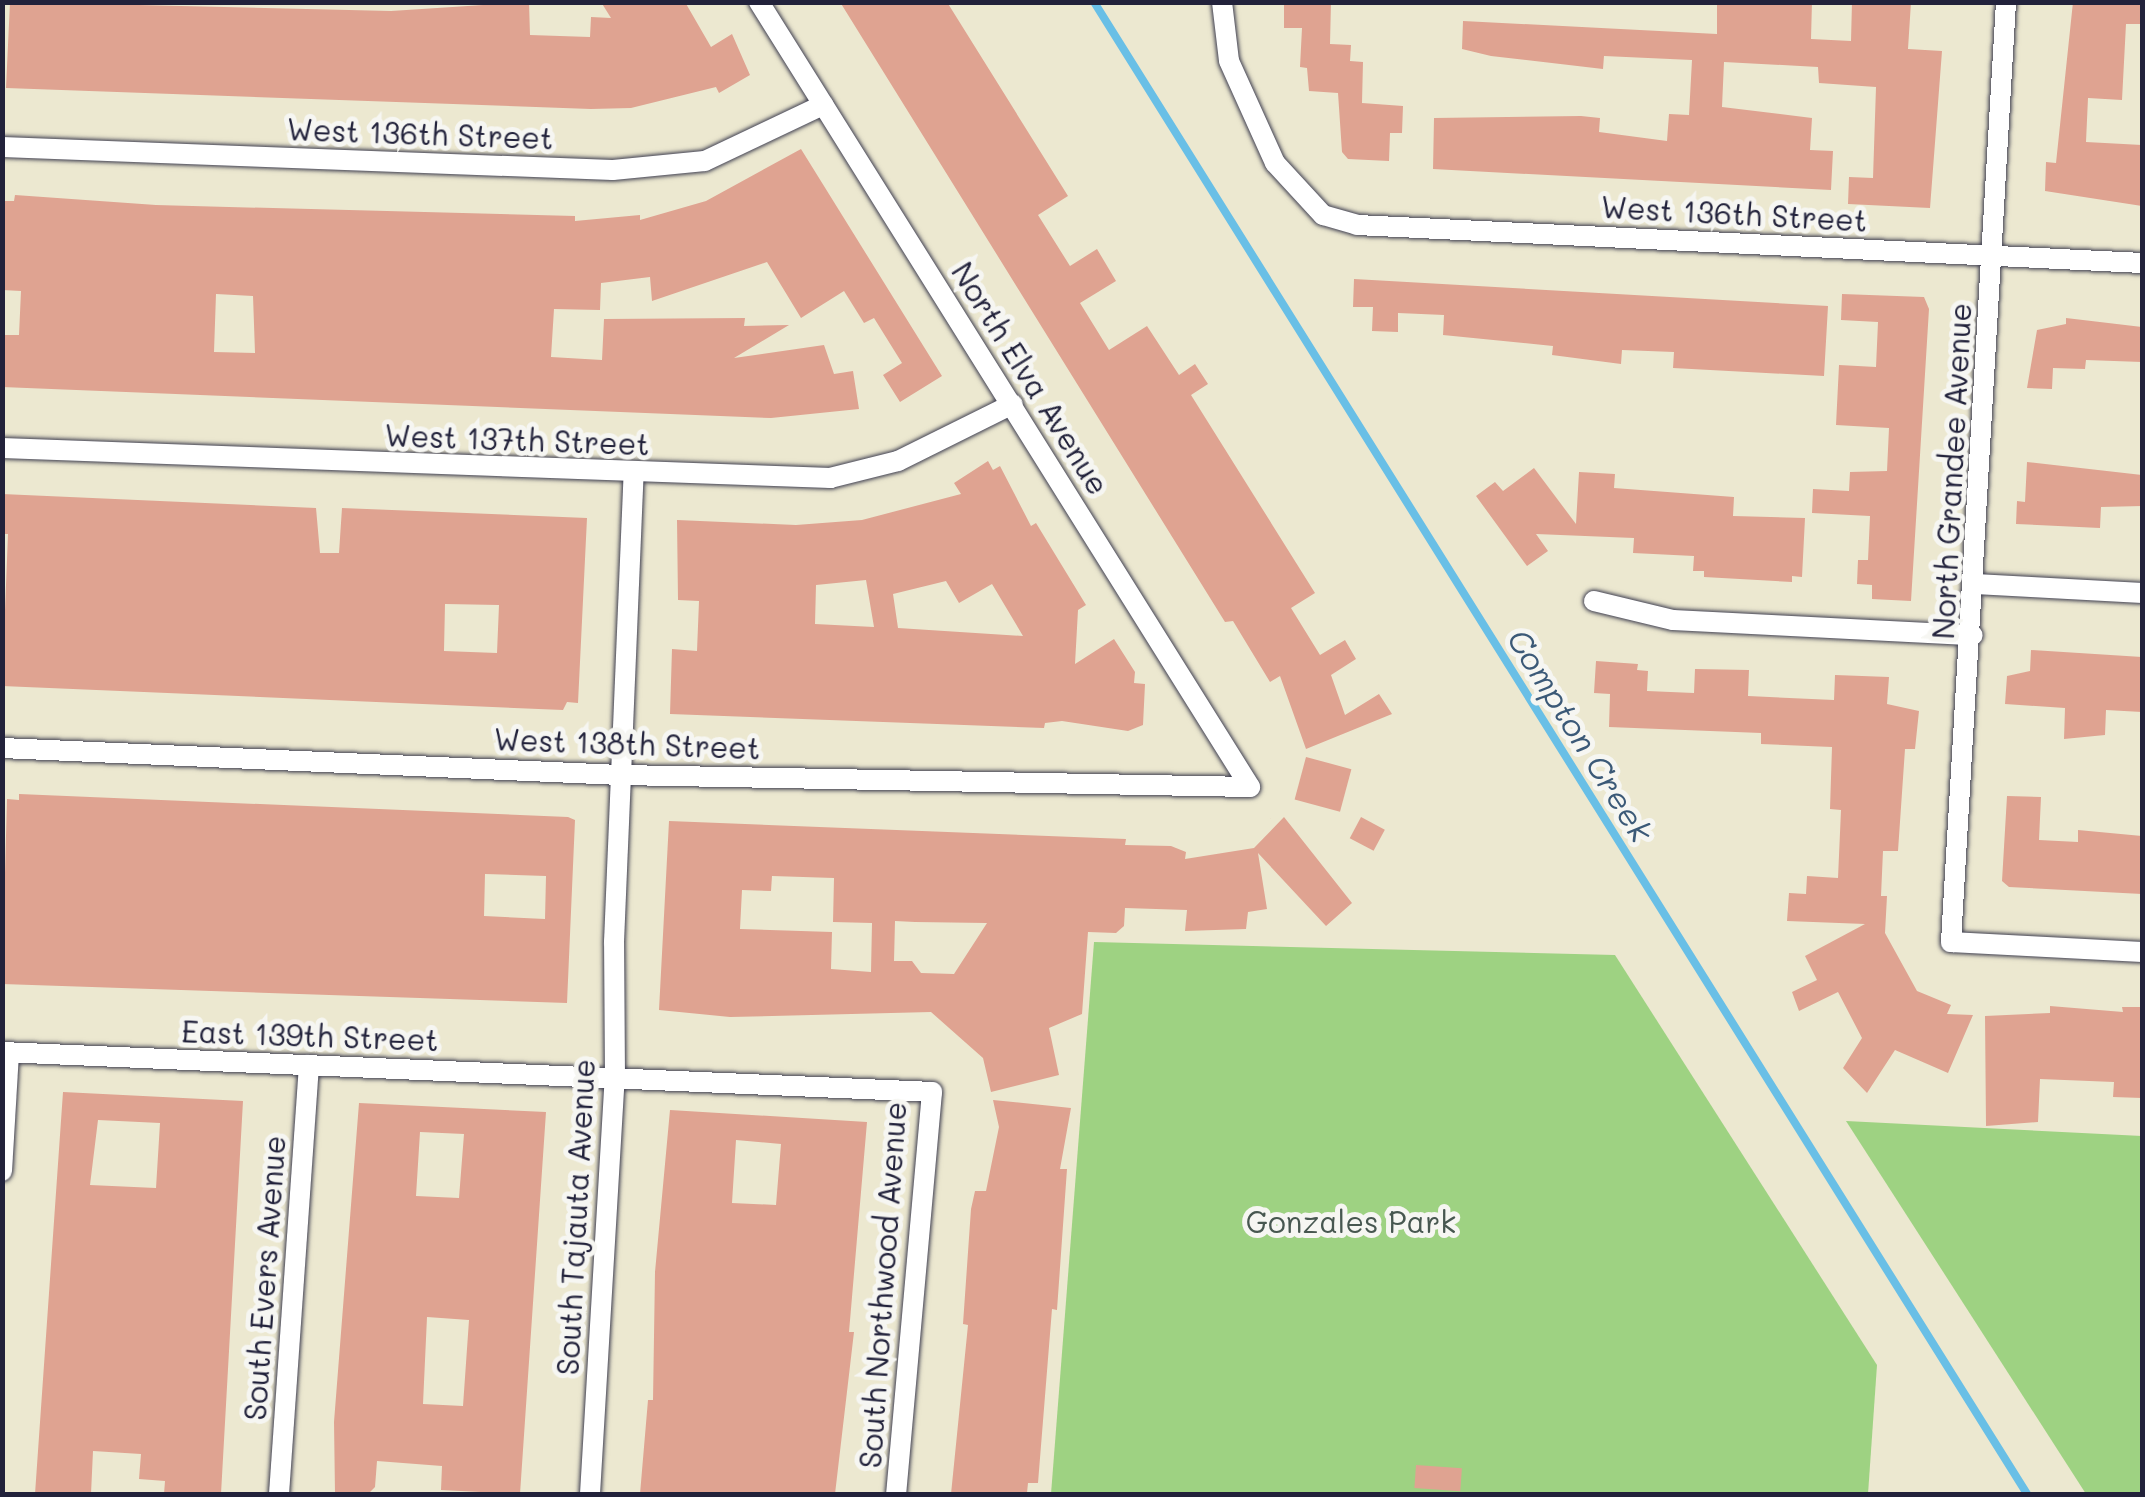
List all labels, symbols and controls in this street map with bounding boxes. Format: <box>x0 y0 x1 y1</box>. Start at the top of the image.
street label: West 136th Street <box>286 110 554 156</box>
street label: West 136th Street <box>1600 188 1868 238</box>
street label: North Elva Avenue <box>945 255 1117 501</box>
street label: North Grandee Avenue <box>1924 302 1978 640</box>
street label: West 137th Street <box>384 416 650 462</box>
water label: Compton Creek <box>1500 622 1662 848</box>
street label: West 138th Street <box>493 720 761 766</box>
street label: East 139th Street <box>181 1013 439 1057</box>
street label: South Tajauta Avenue <box>549 1058 601 1376</box>
street label: South Northwood Avenue <box>851 1101 913 1469</box>
street label: South Evers Avenue <box>236 1134 292 1422</box>
park label: Gonzales Park <box>1246 1203 1456 1239</box>

